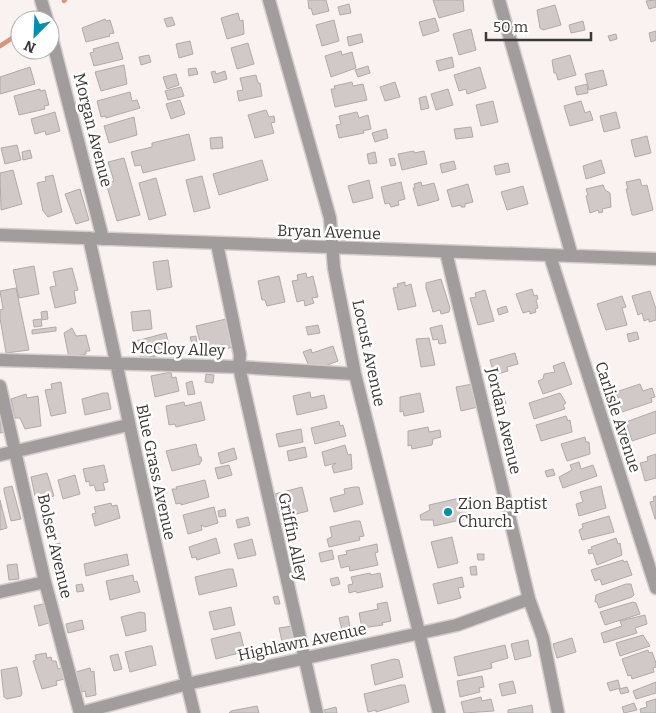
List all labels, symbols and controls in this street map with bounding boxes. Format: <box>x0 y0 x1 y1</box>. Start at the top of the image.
north arrow <box>10 10 60 60</box>
scale bar <box>486 10 591 42</box>
text: 50 m <box>493 18 529 36</box>
text: N <box>21 36 38 56</box>
street label: Morgan Avenue <box>70 71 116 189</box>
street label: Bryan Avenue <box>277 221 381 243</box>
street label: Locust Avenue <box>348 298 390 408</box>
street label: McCloy Alley <box>130 338 226 360</box>
street label: Carlisle Avenue <box>591 359 645 475</box>
street label: Jordan Avenue <box>482 365 525 476</box>
street label: Blue Grass Avenue <box>132 402 180 542</box>
street label: Griffin Alley <box>274 491 312 584</box>
street label: Bolser Avenue <box>34 492 76 600</box>
place label: Zion Baptist Church <box>458 494 547 531</box>
marker: Zion Baptist Church <box>442 506 454 518</box>
street label: Highlawn Avenue <box>236 619 368 665</box>

